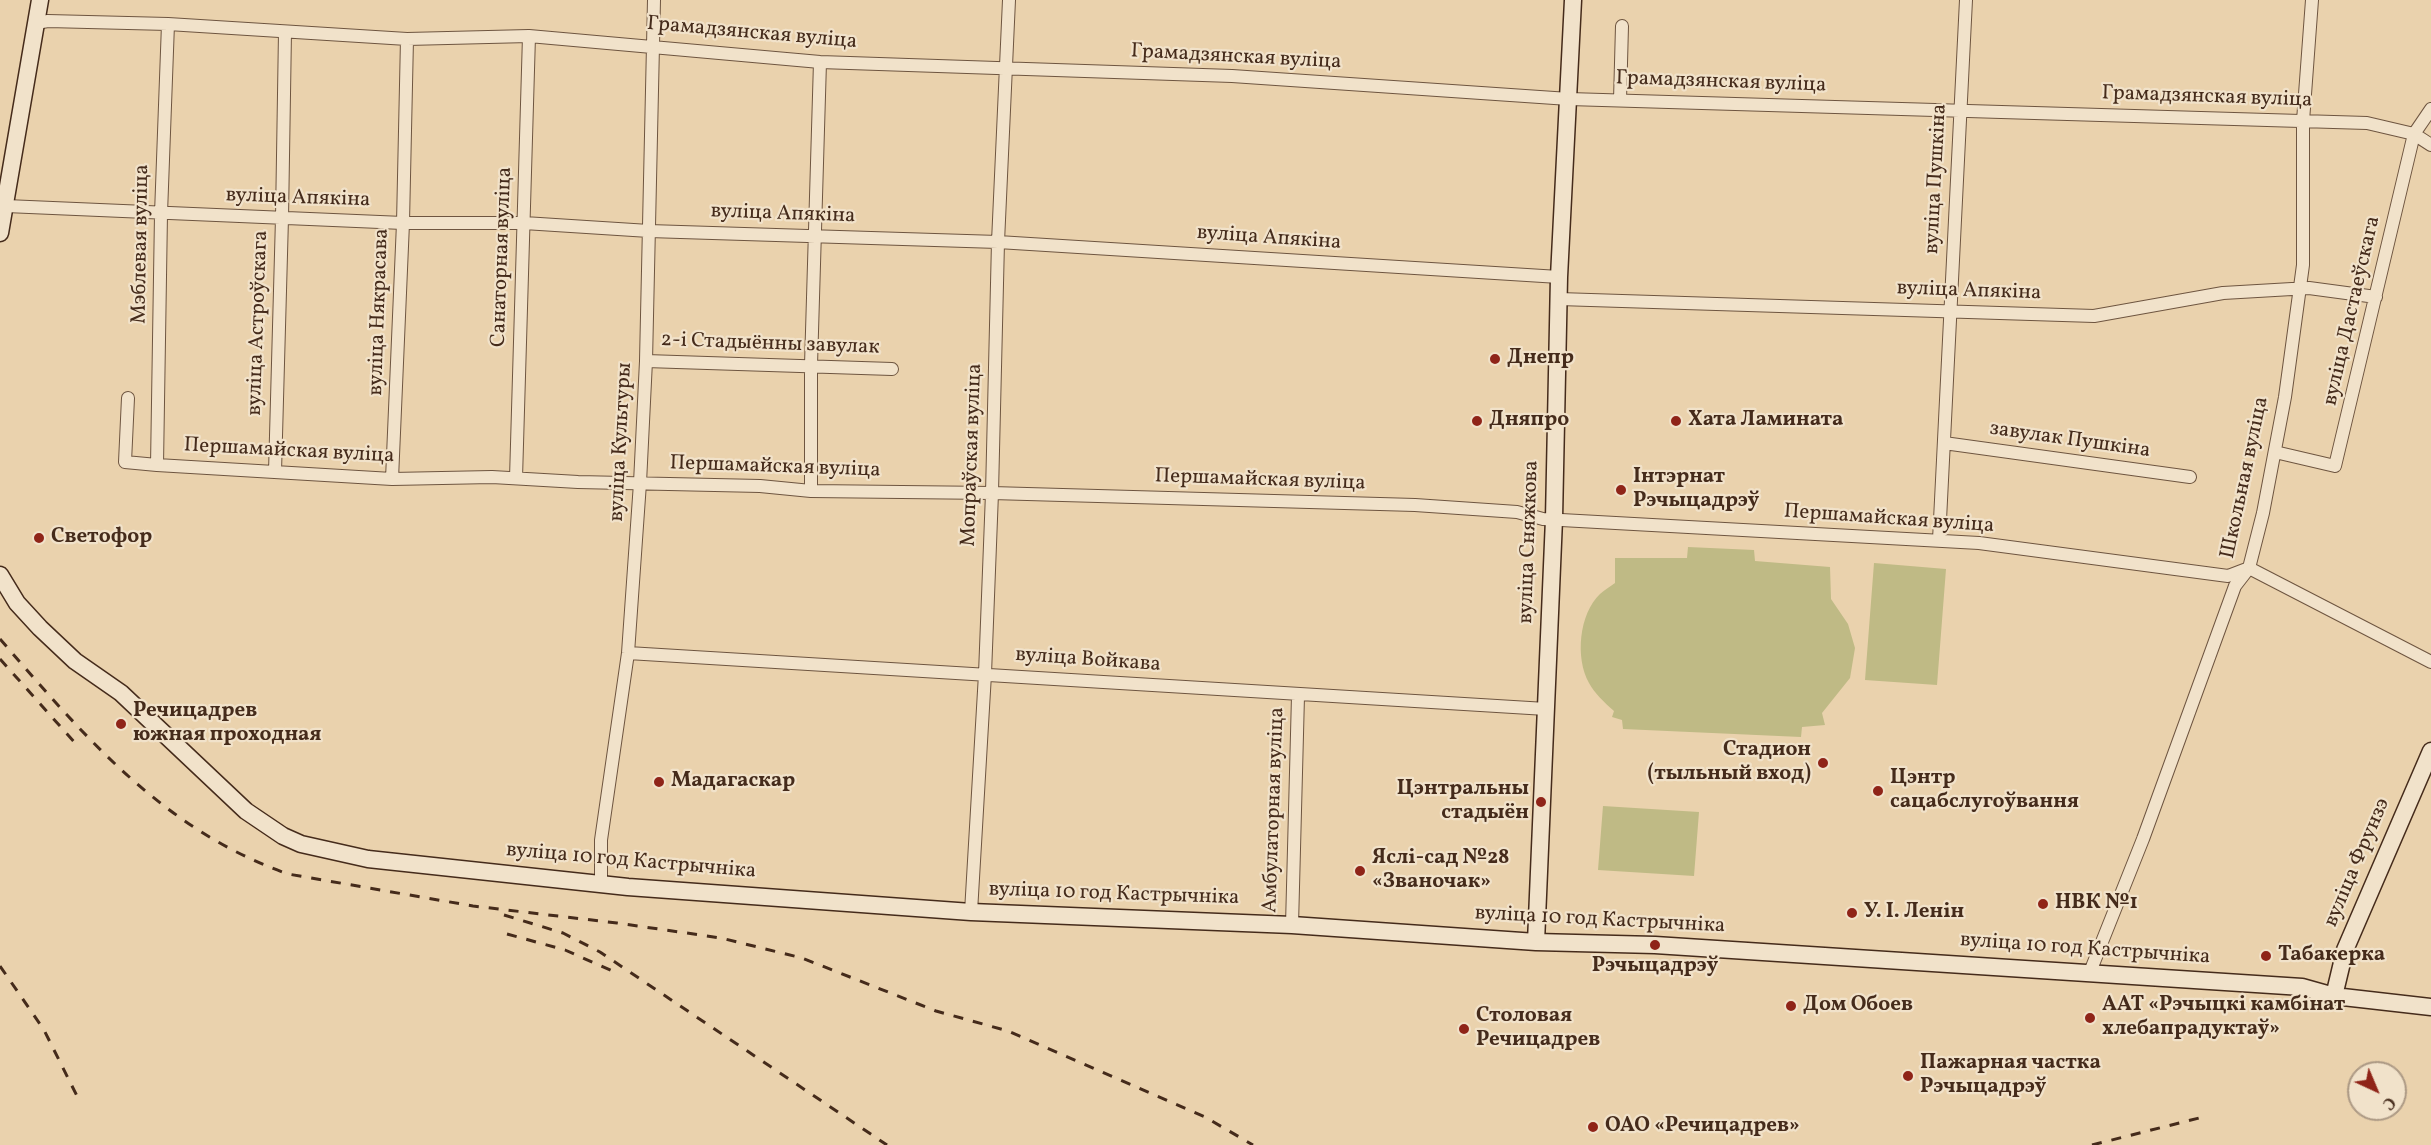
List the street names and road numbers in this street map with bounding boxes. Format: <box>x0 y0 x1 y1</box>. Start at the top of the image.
street label: Грамадзянская вуліца <box>646 12 858 56</box>
street label: Грамадзянская вуліца <box>1130 40 1342 76</box>
street label: Грамадзянская вуліца <box>1615 67 1827 99</box>
street label: Грамадзянская вуліца <box>2101 82 2313 114</box>
street label: вуліца Пушкіна <box>1920 103 1954 255</box>
street label: Мэблевая вуліца <box>128 164 156 324</box>
street label: Санаторная вуліца <box>487 166 519 348</box>
street label: вуліца Апякіна <box>225 184 371 214</box>
street label: вуліца Апякіна <box>710 200 856 230</box>
street label: вуліца Дастаеўскага <box>2319 214 2387 408</box>
street label: вуліца Апякіна <box>1196 221 1342 257</box>
street label: вуліца Някрасава <box>364 228 396 396</box>
street label: вуліца Астроўскага <box>243 230 275 416</box>
street label: вуліца Апякіна <box>1896 277 2042 307</box>
street label: 2-і Стадыённы завулак <box>660 329 880 361</box>
street label: вуліца Культуры <box>605 362 639 522</box>
street label: Мопраўская вуліца <box>957 363 989 547</box>
street label: Школьная вуліца <box>2217 395 2275 561</box>
street label: завулак Пушкіна <box>1988 417 2152 465</box>
street label: Першамайская вуліца <box>183 434 395 470</box>
street label: Першамайская вуліца <box>669 452 881 484</box>
street label: вуліца Сняжкова <box>1515 460 1545 624</box>
street label: Першамайская вуліца <box>1154 465 1366 497</box>
street label: Першамайская вуліца <box>1783 500 1995 540</box>
street label: вуліца Войкава <box>1014 643 1162 679</box>
street label: Амбулаторная вуліца <box>1259 707 1291 913</box>
street label: вуліца Фрунзэ <box>2320 795 2396 931</box>
street label: вуліца 10 год Кастрычніка <box>505 839 757 885</box>
street label: вуліца 10 год Кастрычніка <box>988 878 1240 912</box>
street label: вуліца 10 год Кастрычніка <box>1474 902 1726 940</box>
street label: вуліца 10 год Кастрычніка <box>1959 929 2211 971</box>

